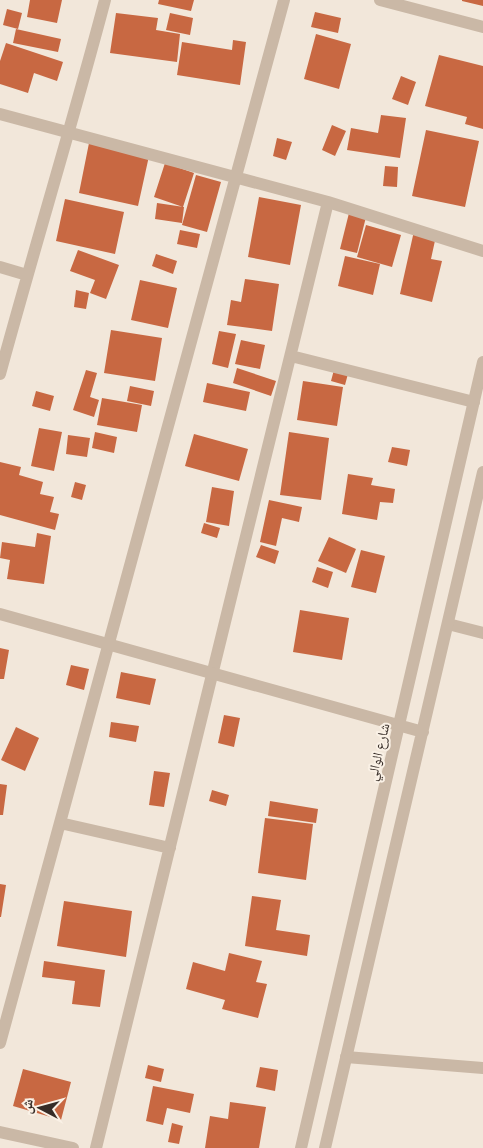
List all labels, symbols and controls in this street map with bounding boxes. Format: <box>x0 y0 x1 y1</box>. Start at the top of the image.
street label: شارع الوالي <box>363 721 396 783</box>
north arrow <box>15 1083 65 1133</box>
text: ش <box>17 1098 37 1115</box>

